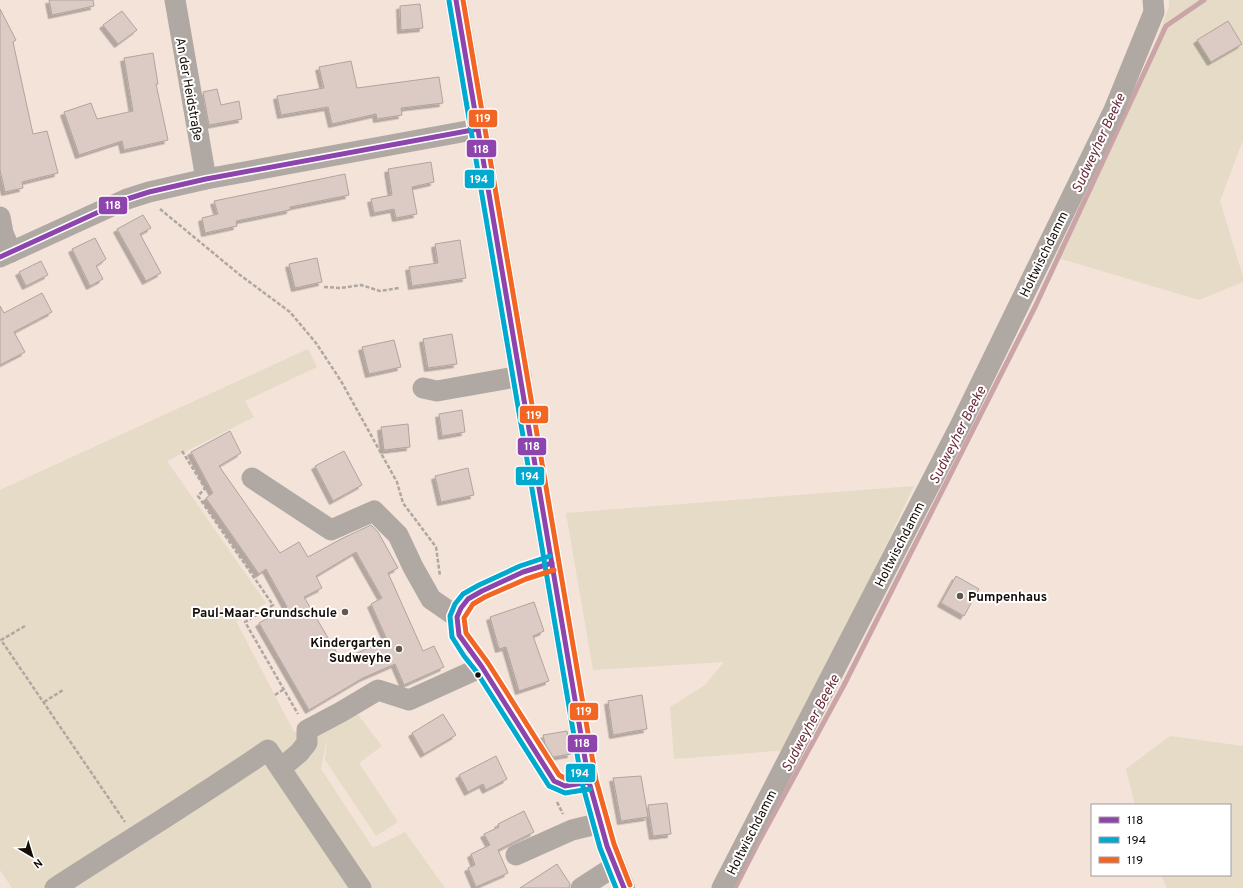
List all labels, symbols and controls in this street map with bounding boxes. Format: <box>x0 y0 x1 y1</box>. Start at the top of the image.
street label: An der Heidstraße <box>171 36 205 142</box>
water label: Sudweyher Beeke <box>1069 91 1130 196</box>
line badge: 119 <box>468 109 498 128</box>
text: 119 <box>475 112 491 126</box>
line badge: 118 <box>466 139 497 158</box>
text: 118 <box>473 143 489 157</box>
line badge: 194 <box>464 169 495 189</box>
text: 194 <box>470 173 488 187</box>
line badge: 118 <box>98 196 128 215</box>
text: 118 <box>105 199 121 213</box>
street label: Holtwischdamm <box>1017 209 1072 300</box>
water label: Sudweyher Beeke <box>926 383 991 488</box>
line badge: 119 <box>519 405 549 424</box>
text: 119 <box>526 409 542 423</box>
line badge: 118 <box>517 437 547 456</box>
text: 118 <box>524 440 540 454</box>
line badge: 194 <box>515 466 545 486</box>
text: 194 <box>521 470 539 484</box>
street label: Holtwischdamm <box>872 500 929 590</box>
place label: Pumpenhaus <box>968 590 1047 606</box>
marker: Pumpenhaus <box>955 591 965 601</box>
place label: Paul-Maar-Grundschule <box>192 606 337 622</box>
marker: Paul-Maar-Grundschule <box>340 607 350 617</box>
place label: Kindergarten Sudweyhe <box>310 636 391 667</box>
marker: Kindergarten Sudweyhe <box>394 644 404 654</box>
unlabelled marker <box>473 670 483 680</box>
water label: Sudweyher Beeke <box>779 671 844 775</box>
line badge: 119 <box>569 702 599 721</box>
text: 119 <box>576 705 592 719</box>
line badge: 118 <box>567 734 598 753</box>
text: 118 <box>574 737 590 751</box>
line badge: 194 <box>565 763 596 783</box>
text: 194 <box>571 767 589 781</box>
street label: Holtwischdamm <box>724 788 781 878</box>
legend <box>1091 804 1231 876</box>
text: 118 <box>1127 813 1143 829</box>
text: 194 <box>1127 833 1146 849</box>
north arrow <box>12 836 52 876</box>
text: 119 <box>1127 853 1143 869</box>
text: N <box>30 855 45 871</box>

